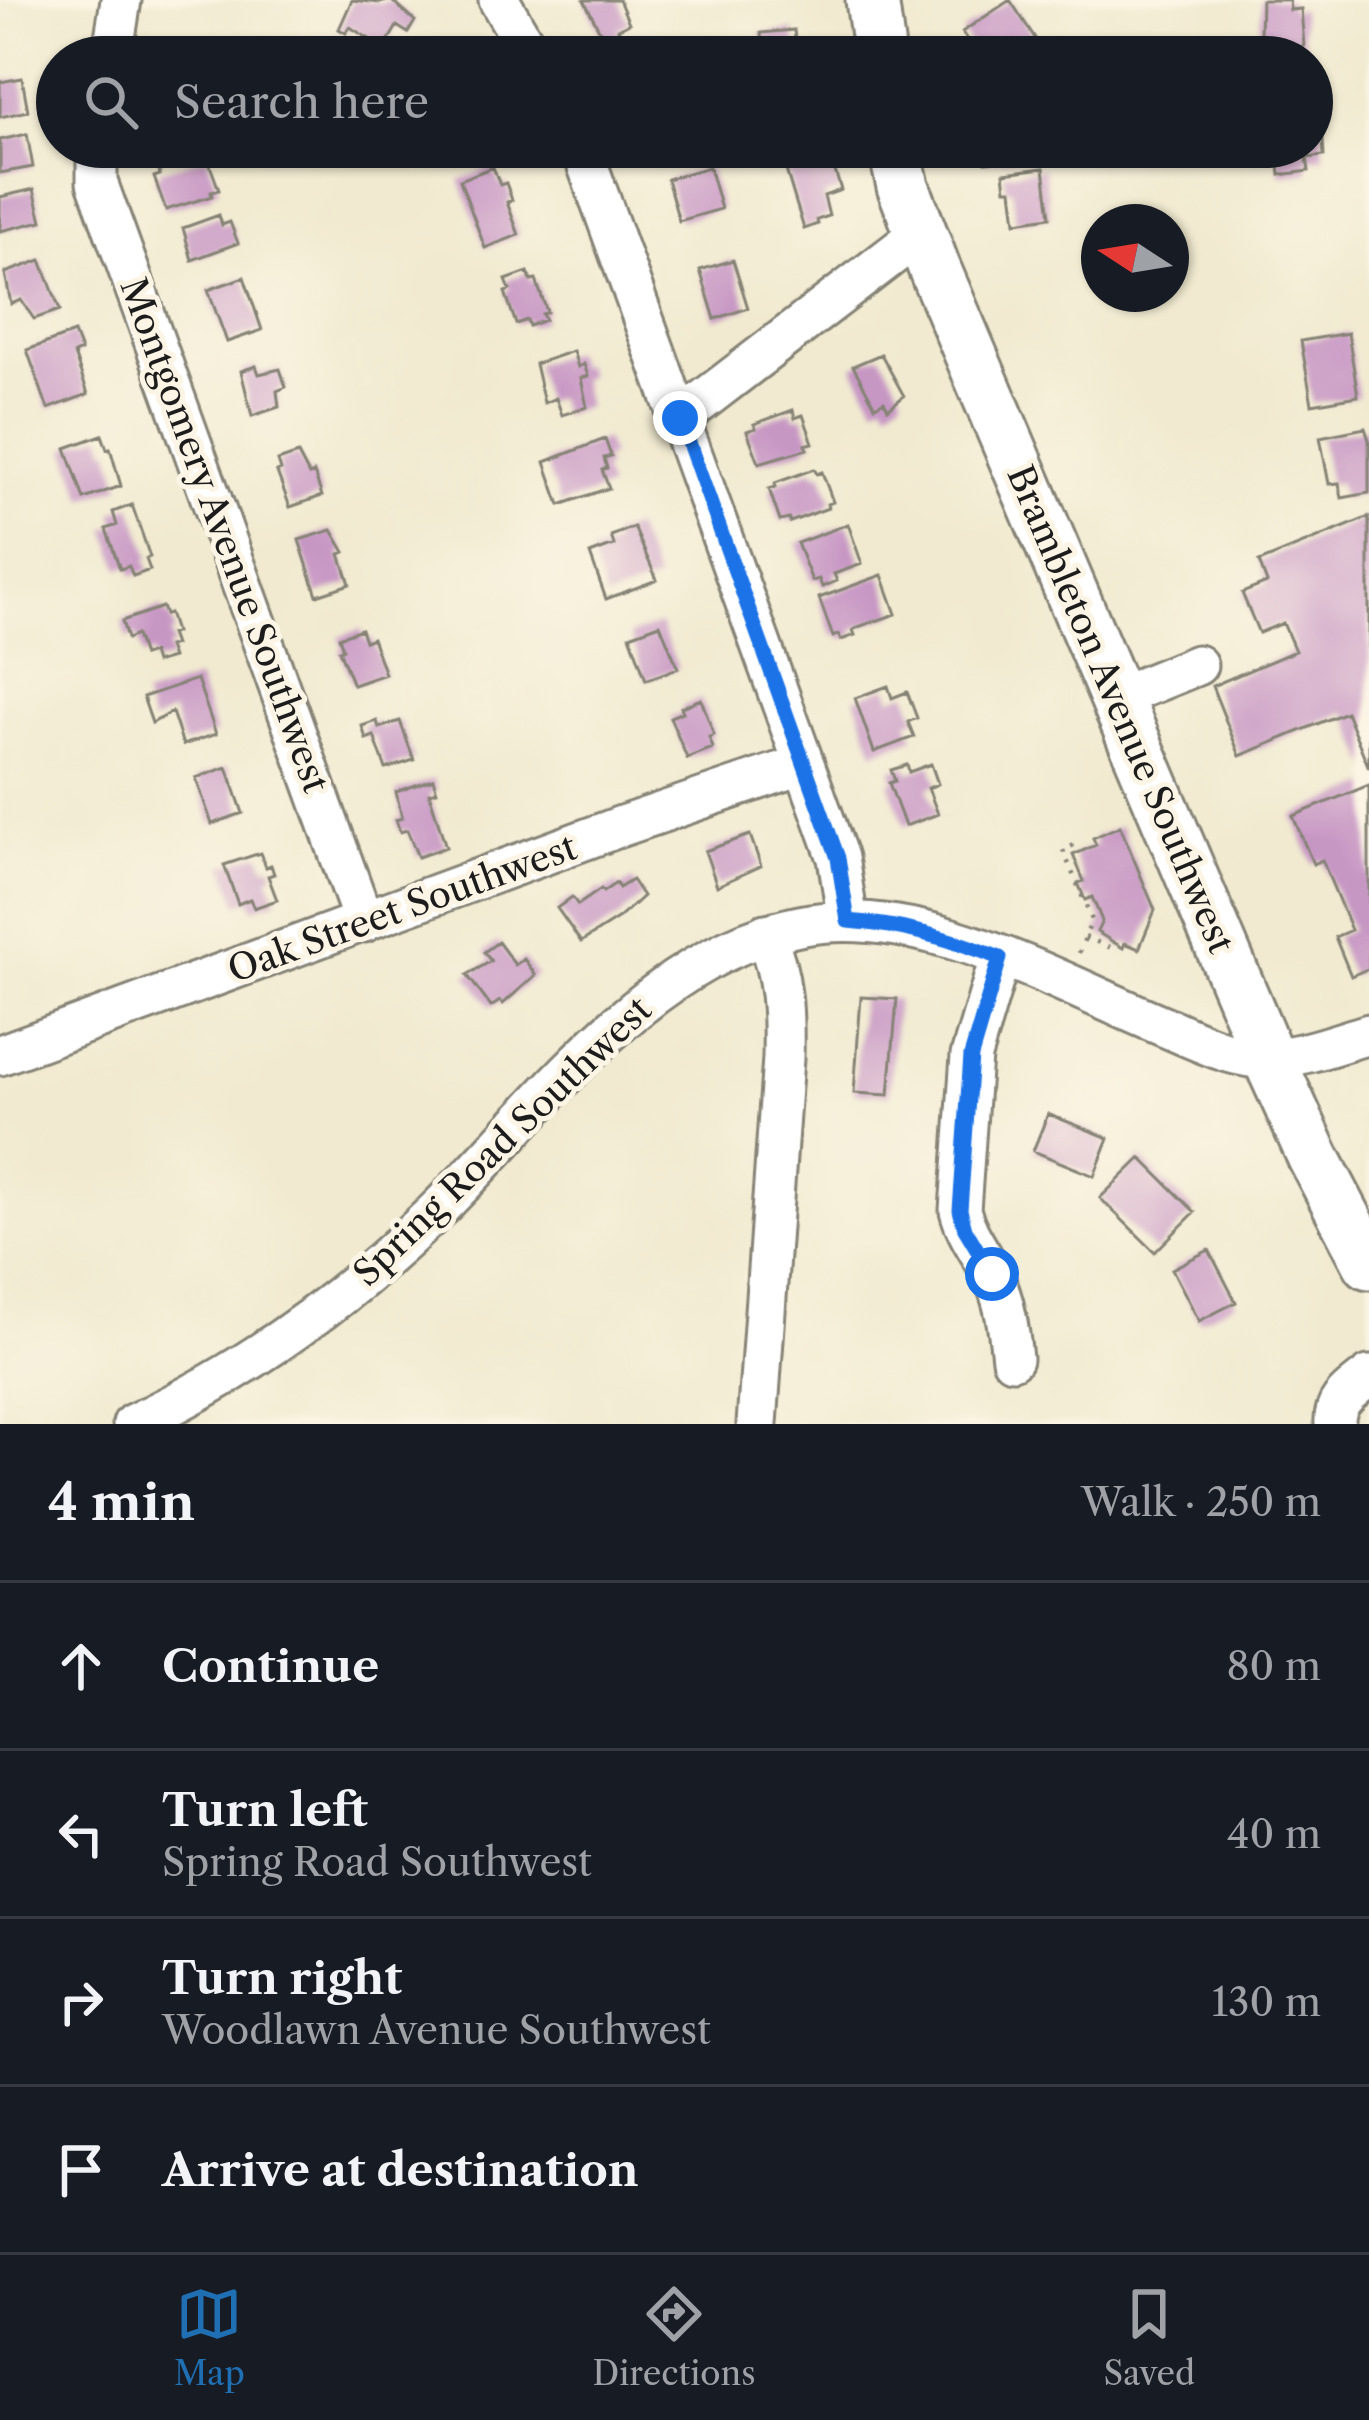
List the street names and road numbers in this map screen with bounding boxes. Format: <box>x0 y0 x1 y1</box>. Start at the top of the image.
street label: Montgomery Avenue Southwest <box>111 272 339 799</box>
street label: Brambleton Avenue Southwest <box>998 459 1244 960</box>
street label: Oak Street Southwest <box>222 824 582 992</box>
street label: Spring Road Southwest <box>344 987 660 1295</box>

